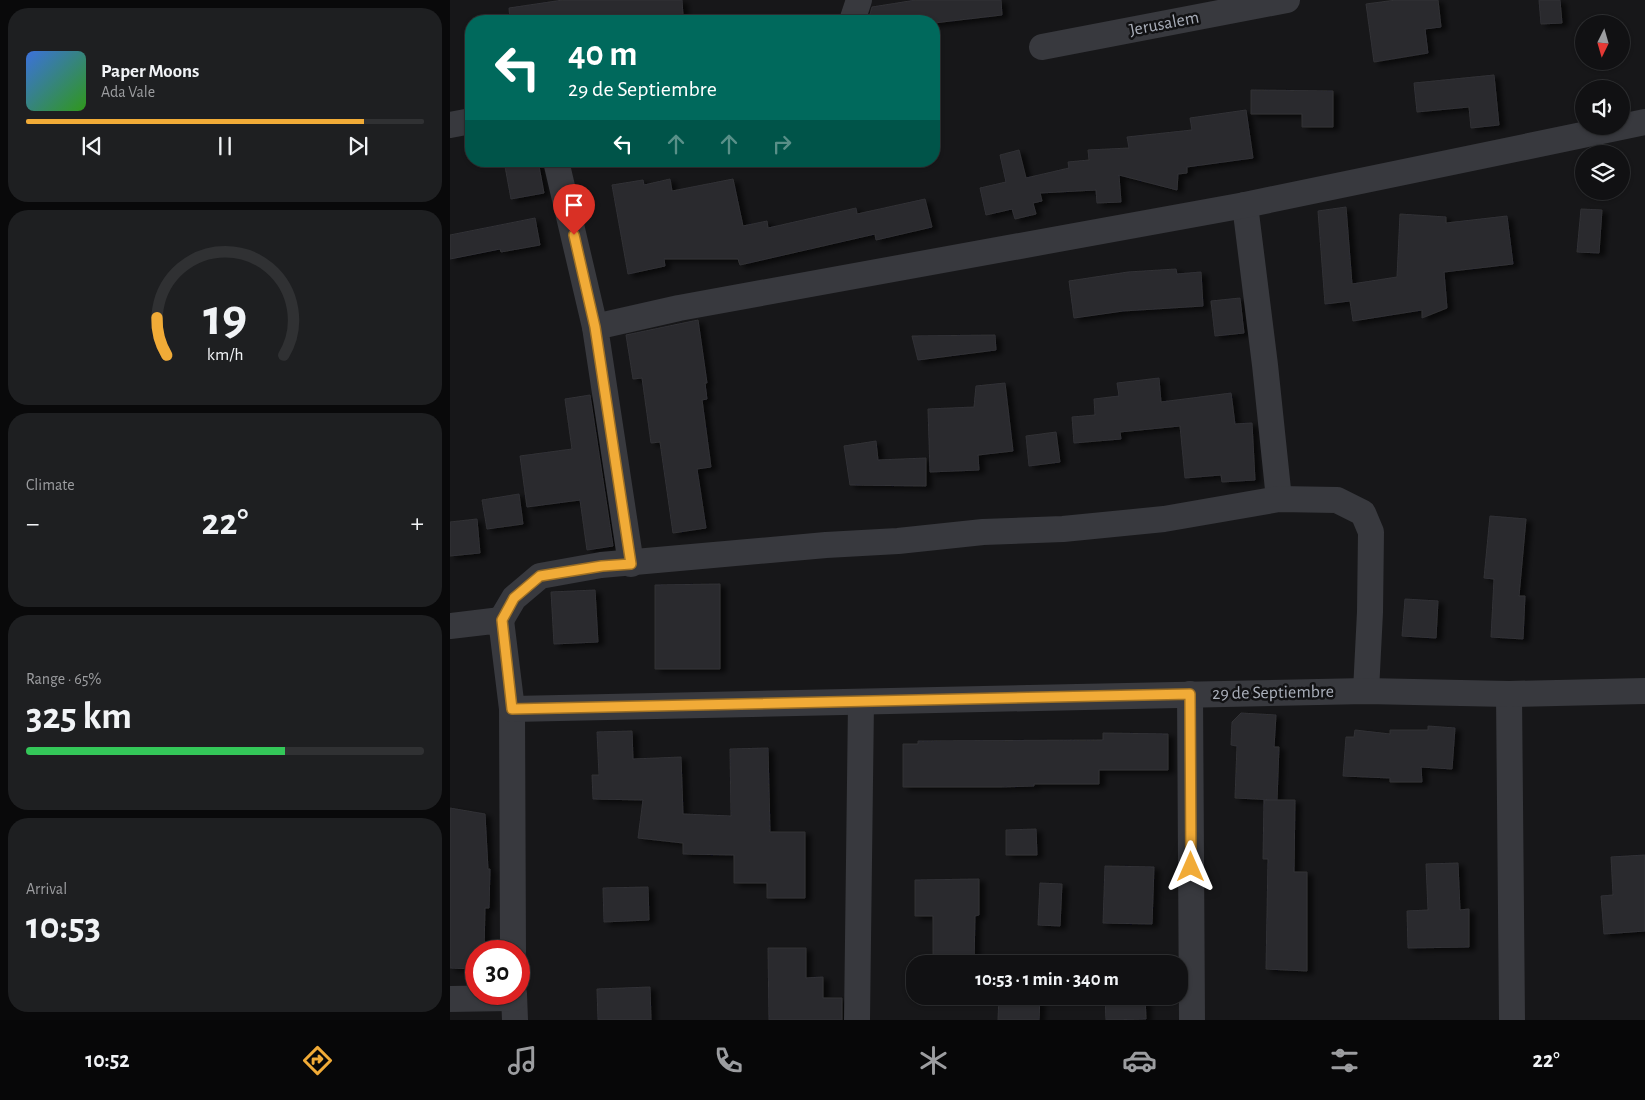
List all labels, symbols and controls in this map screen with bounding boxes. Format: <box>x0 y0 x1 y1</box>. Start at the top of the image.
street label: Jerusalem <box>1128 8 1201 40</box>
north arrow <box>1575 15 1630 70</box>
map controls <box>1575 15 1630 200</box>
icon: left <box>485 35 550 100</box>
text: 40 m <box>568 37 637 72</box>
text: Paper Moons <box>101 62 199 81</box>
text: 29 de Septiembre <box>568 78 717 100</box>
button: sound <box>1575 80 1630 135</box>
text: Ada Vale <box>101 84 155 100</box>
icon: left <box>609 130 637 158</box>
icon: ahead <box>662 130 690 158</box>
icon: ahead <box>715 130 743 158</box>
icon: right <box>768 130 796 158</box>
icon: previous <box>78 132 106 160</box>
icon: pause <box>211 132 239 160</box>
icon: next <box>344 132 372 160</box>
button: layers <box>1575 145 1630 200</box>
pin <box>553 184 595 235</box>
icon: arrive <box>560 191 588 219</box>
text: 19 <box>203 292 247 344</box>
text: km/h <box>207 346 243 364</box>
text: Climate <box>26 477 75 493</box>
text: 22° <box>202 504 248 542</box>
text: − <box>26 510 39 538</box>
text: + <box>411 510 424 538</box>
text: Range · 65% <box>26 671 102 687</box>
street label: 29 de Septiembre <box>1212 683 1334 703</box>
text: 325 km <box>26 698 132 736</box>
position arrow <box>1164 840 1216 892</box>
text: Arrival <box>26 881 67 897</box>
text: 10:53 <box>26 908 101 946</box>
speed limit sign: 30 <box>465 940 530 1005</box>
text: 10:53 · 1 min · 340 m <box>975 970 1119 989</box>
icon: directions <box>300 1043 335 1078</box>
icon: music <box>505 1043 540 1078</box>
icon: phone <box>711 1043 746 1078</box>
icon: climate <box>916 1043 951 1078</box>
icon: car <box>1122 1043 1157 1078</box>
icon: filters <box>1327 1043 1362 1078</box>
text: 10:52 <box>85 1049 130 1071</box>
text: 22° <box>1533 1049 1560 1071</box>

